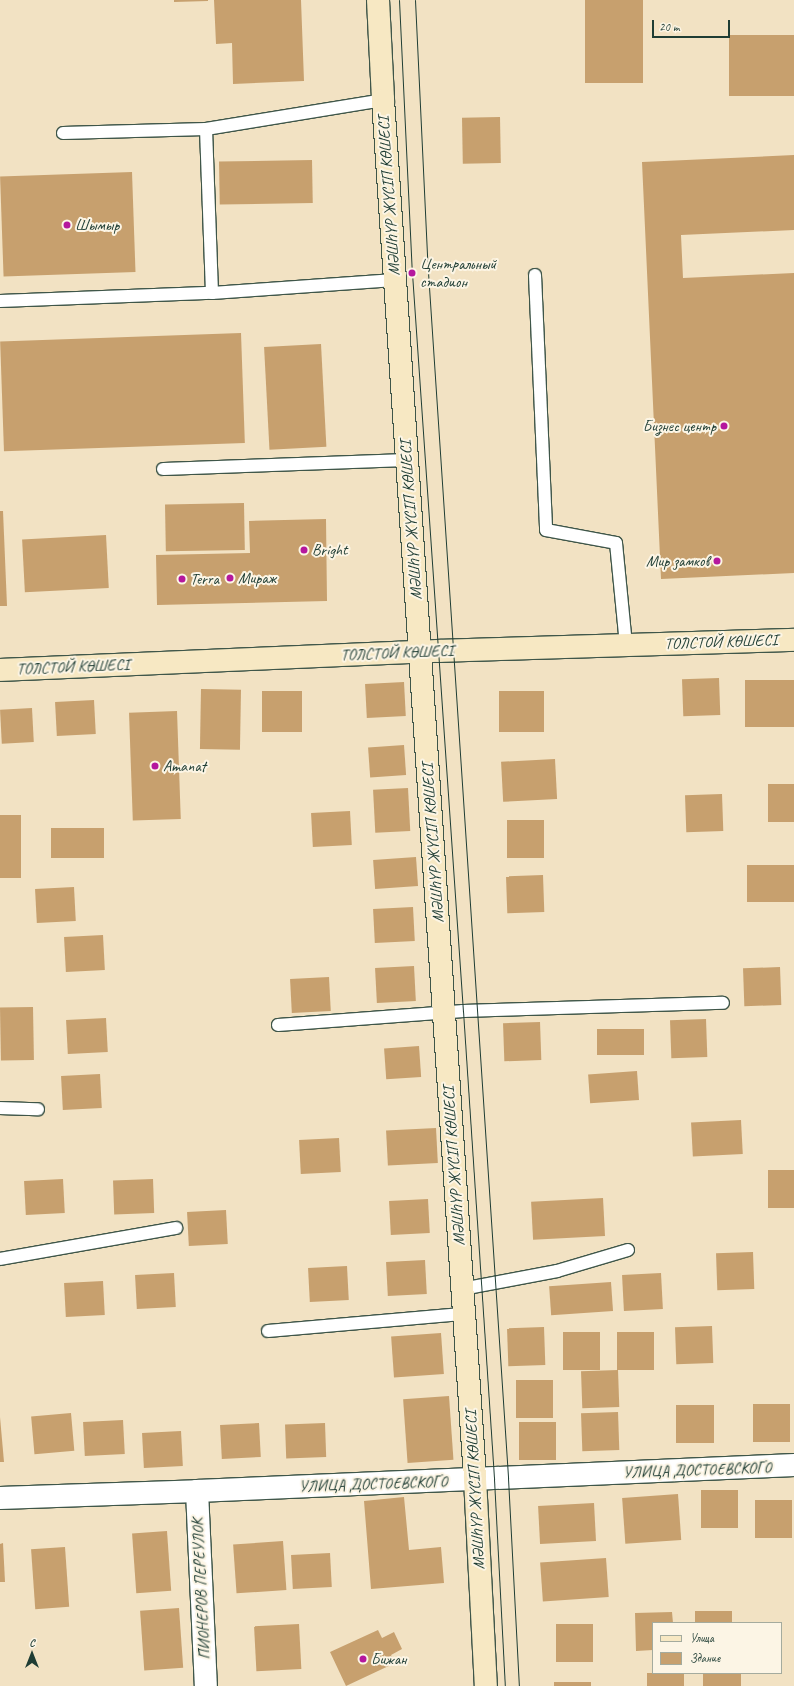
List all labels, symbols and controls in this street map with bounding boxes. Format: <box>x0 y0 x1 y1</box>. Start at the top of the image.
scale bar <box>654 12 732 38</box>
text: 20 m <box>659 19 679 35</box>
street label: МӘШҺҮР ЖҮСІП КӨШЕСІ <box>374 116 404 276</box>
place label: Шымыр <box>75 215 119 235</box>
marker: Шымыр <box>62 220 72 230</box>
place label: Центральный стадион <box>420 254 496 292</box>
marker: Центральный стадион <box>407 268 417 278</box>
place label: Бизнес центр <box>643 416 716 436</box>
marker: Бизнес центр <box>719 421 729 431</box>
street label: МӘШҺҮР ЖҮСІП КӨШЕСІ <box>396 440 426 600</box>
place label: Bright <box>312 540 347 560</box>
marker: Bright <box>299 545 309 555</box>
place label: Мир замков <box>645 551 709 571</box>
marker: Мир замков <box>712 556 722 566</box>
place label: Мираж <box>238 568 276 588</box>
place label: Terra <box>190 569 219 589</box>
marker: Мираж <box>225 573 235 583</box>
marker: Terra <box>177 574 187 584</box>
street label: ТОЛСТОЙ КӨШЕСІ <box>664 630 778 654</box>
street label: ТОЛСТОЙ КӨШЕСІ <box>340 641 454 665</box>
street label: ТОЛСТОЙ КӨШЕСІ <box>16 655 130 679</box>
place label: Amanat <box>163 756 206 776</box>
marker: Amanat <box>150 761 160 771</box>
street label: МӘШҺҮР ЖҮСІП КӨШЕСІ <box>418 763 448 923</box>
street label: МӘШҺҮР ЖҮСІП КӨШЕСІ <box>439 1086 469 1246</box>
street label: МӘШҺҮР ЖҮСІП КӨШЕСІ <box>461 1410 489 1570</box>
street label: УЛИЦА ДОСТОЕВСКОГО <box>623 1458 771 1482</box>
street label: УЛИЦА ДОСТОЕВСКОГО <box>299 1472 447 1496</box>
street label: ПИОНЕРОВ ПЕРЕУЛОК <box>188 1517 214 1661</box>
legend <box>652 1622 782 1674</box>
text: Улица <box>690 1630 714 1646</box>
north arrow <box>12 1634 52 1674</box>
text: С <box>29 1635 35 1649</box>
place label: Бижан <box>371 1649 406 1669</box>
text: Здание <box>690 1650 720 1666</box>
marker: Бижан <box>358 1654 368 1664</box>

